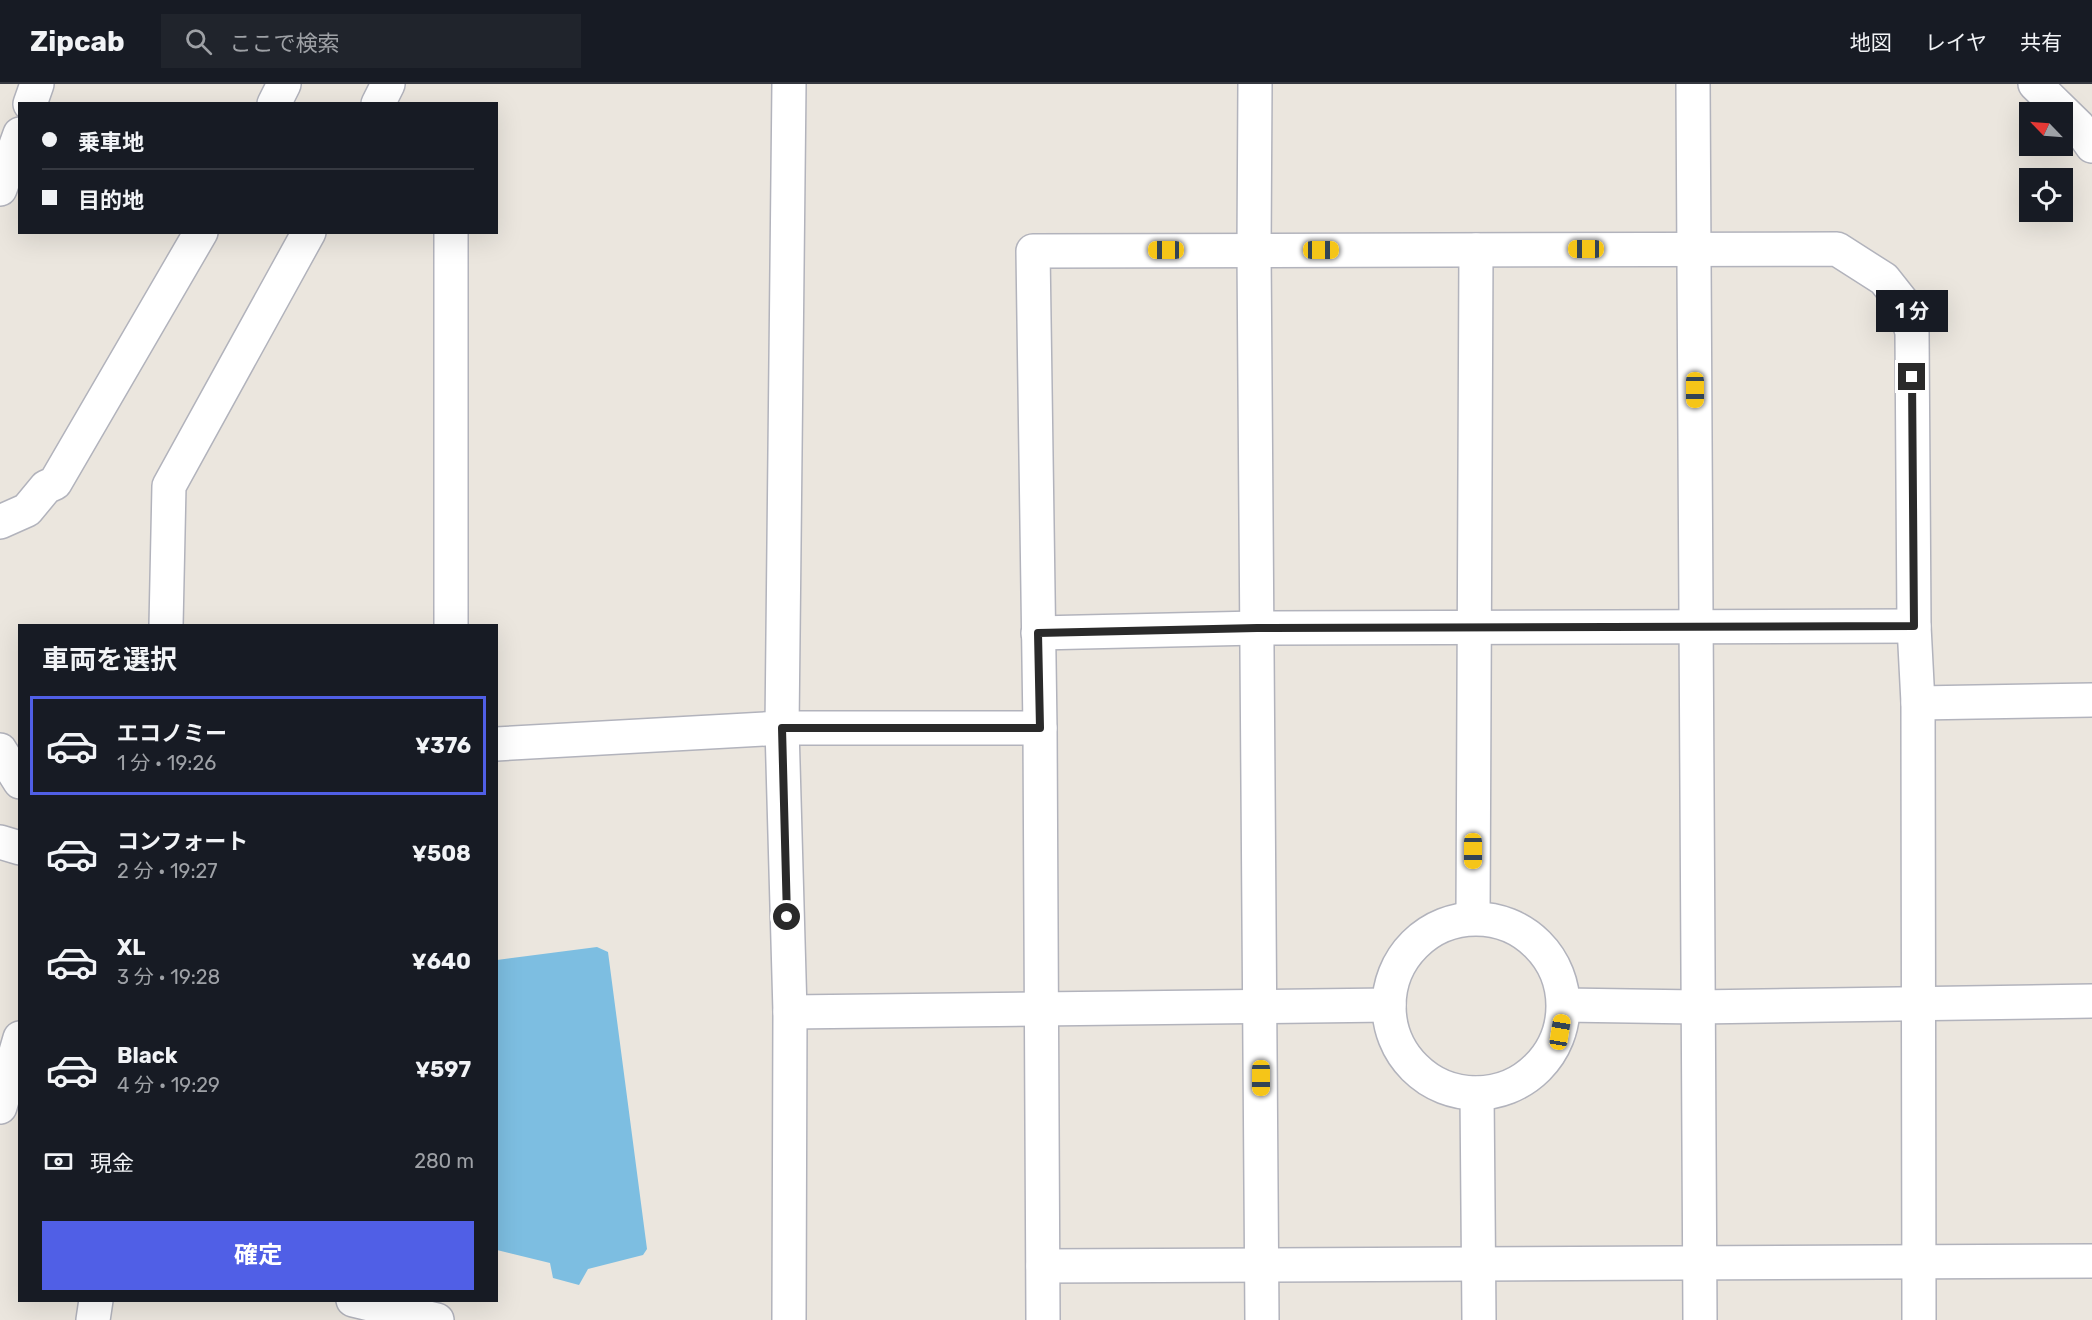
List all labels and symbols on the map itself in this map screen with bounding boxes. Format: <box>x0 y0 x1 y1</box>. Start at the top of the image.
north arrow <box>2019 102 2073 156</box>
car <box>1568 240 1604 258</box>
car <box>1148 241 1184 259</box>
car <box>1303 241 1339 259</box>
callout: 1 分 <box>1876 290 1948 332</box>
route end <box>1898 363 1925 390</box>
car <box>1686 372 1704 408</box>
car <box>1464 833 1482 869</box>
route start <box>773 903 800 930</box>
car <box>1548 1013 1572 1051</box>
car <box>1252 1060 1270 1096</box>

